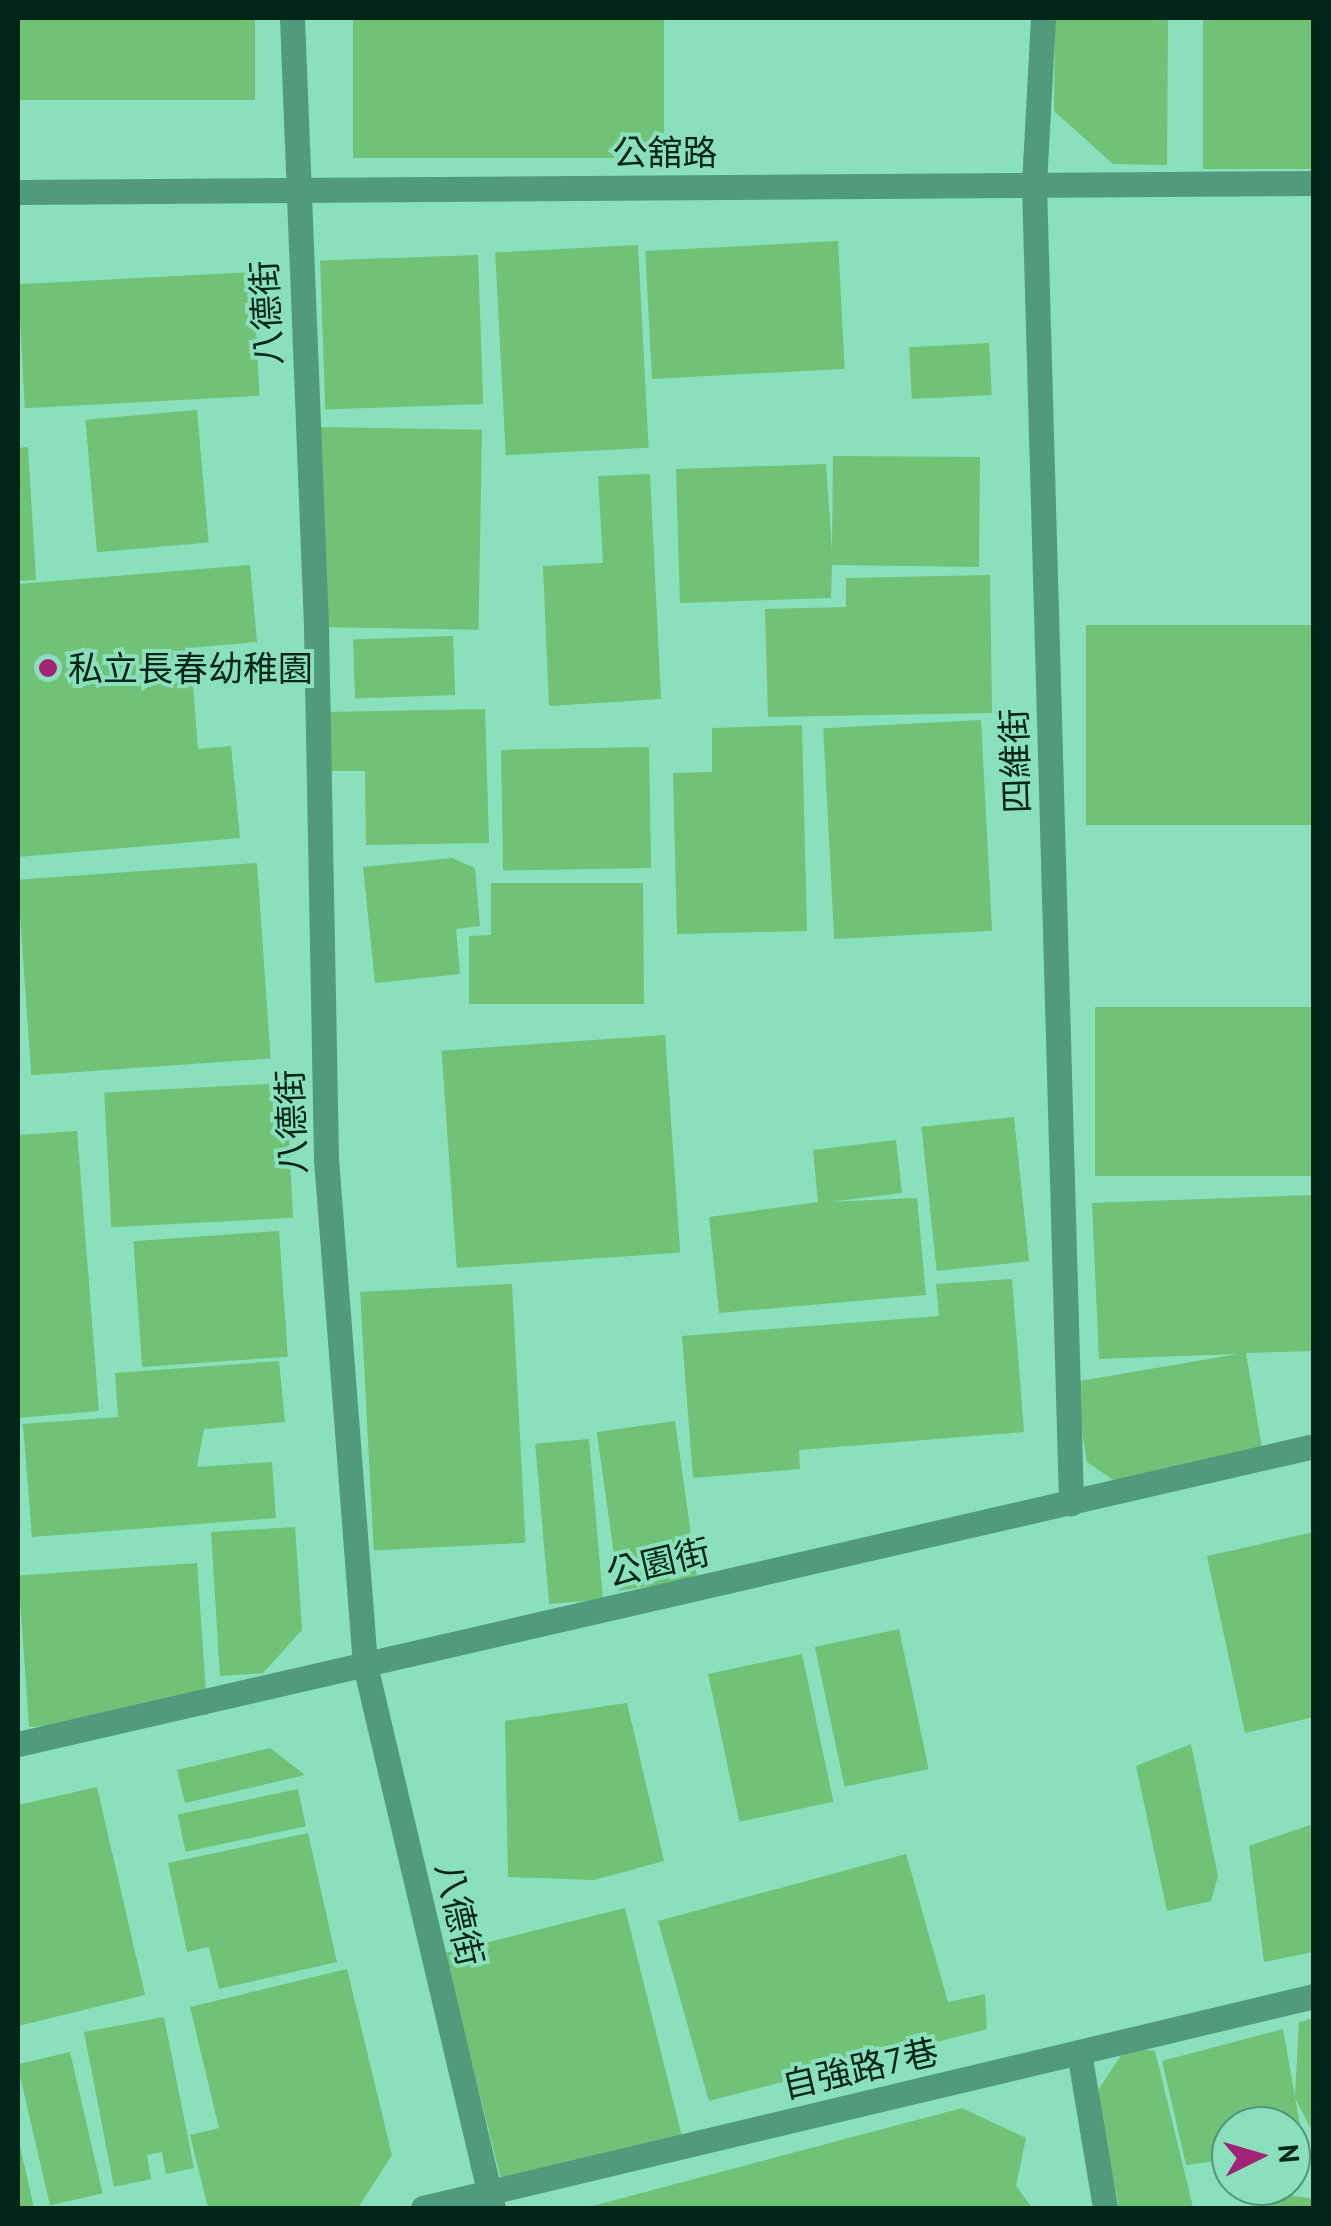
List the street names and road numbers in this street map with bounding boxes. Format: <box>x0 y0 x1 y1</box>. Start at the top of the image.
street label: 公舘路 <box>613 131 717 173</box>
street label: 八德街 <box>242 259 290 367</box>
street label: 四維街 <box>992 708 1038 814</box>
street label: 八德街 <box>268 1069 314 1175</box>
street label: 公園街 <box>602 1530 714 1594</box>
street label: 八德街 <box>428 1858 492 1970</box>
street label: 自強路7巷 <box>778 2030 942 2106</box>

